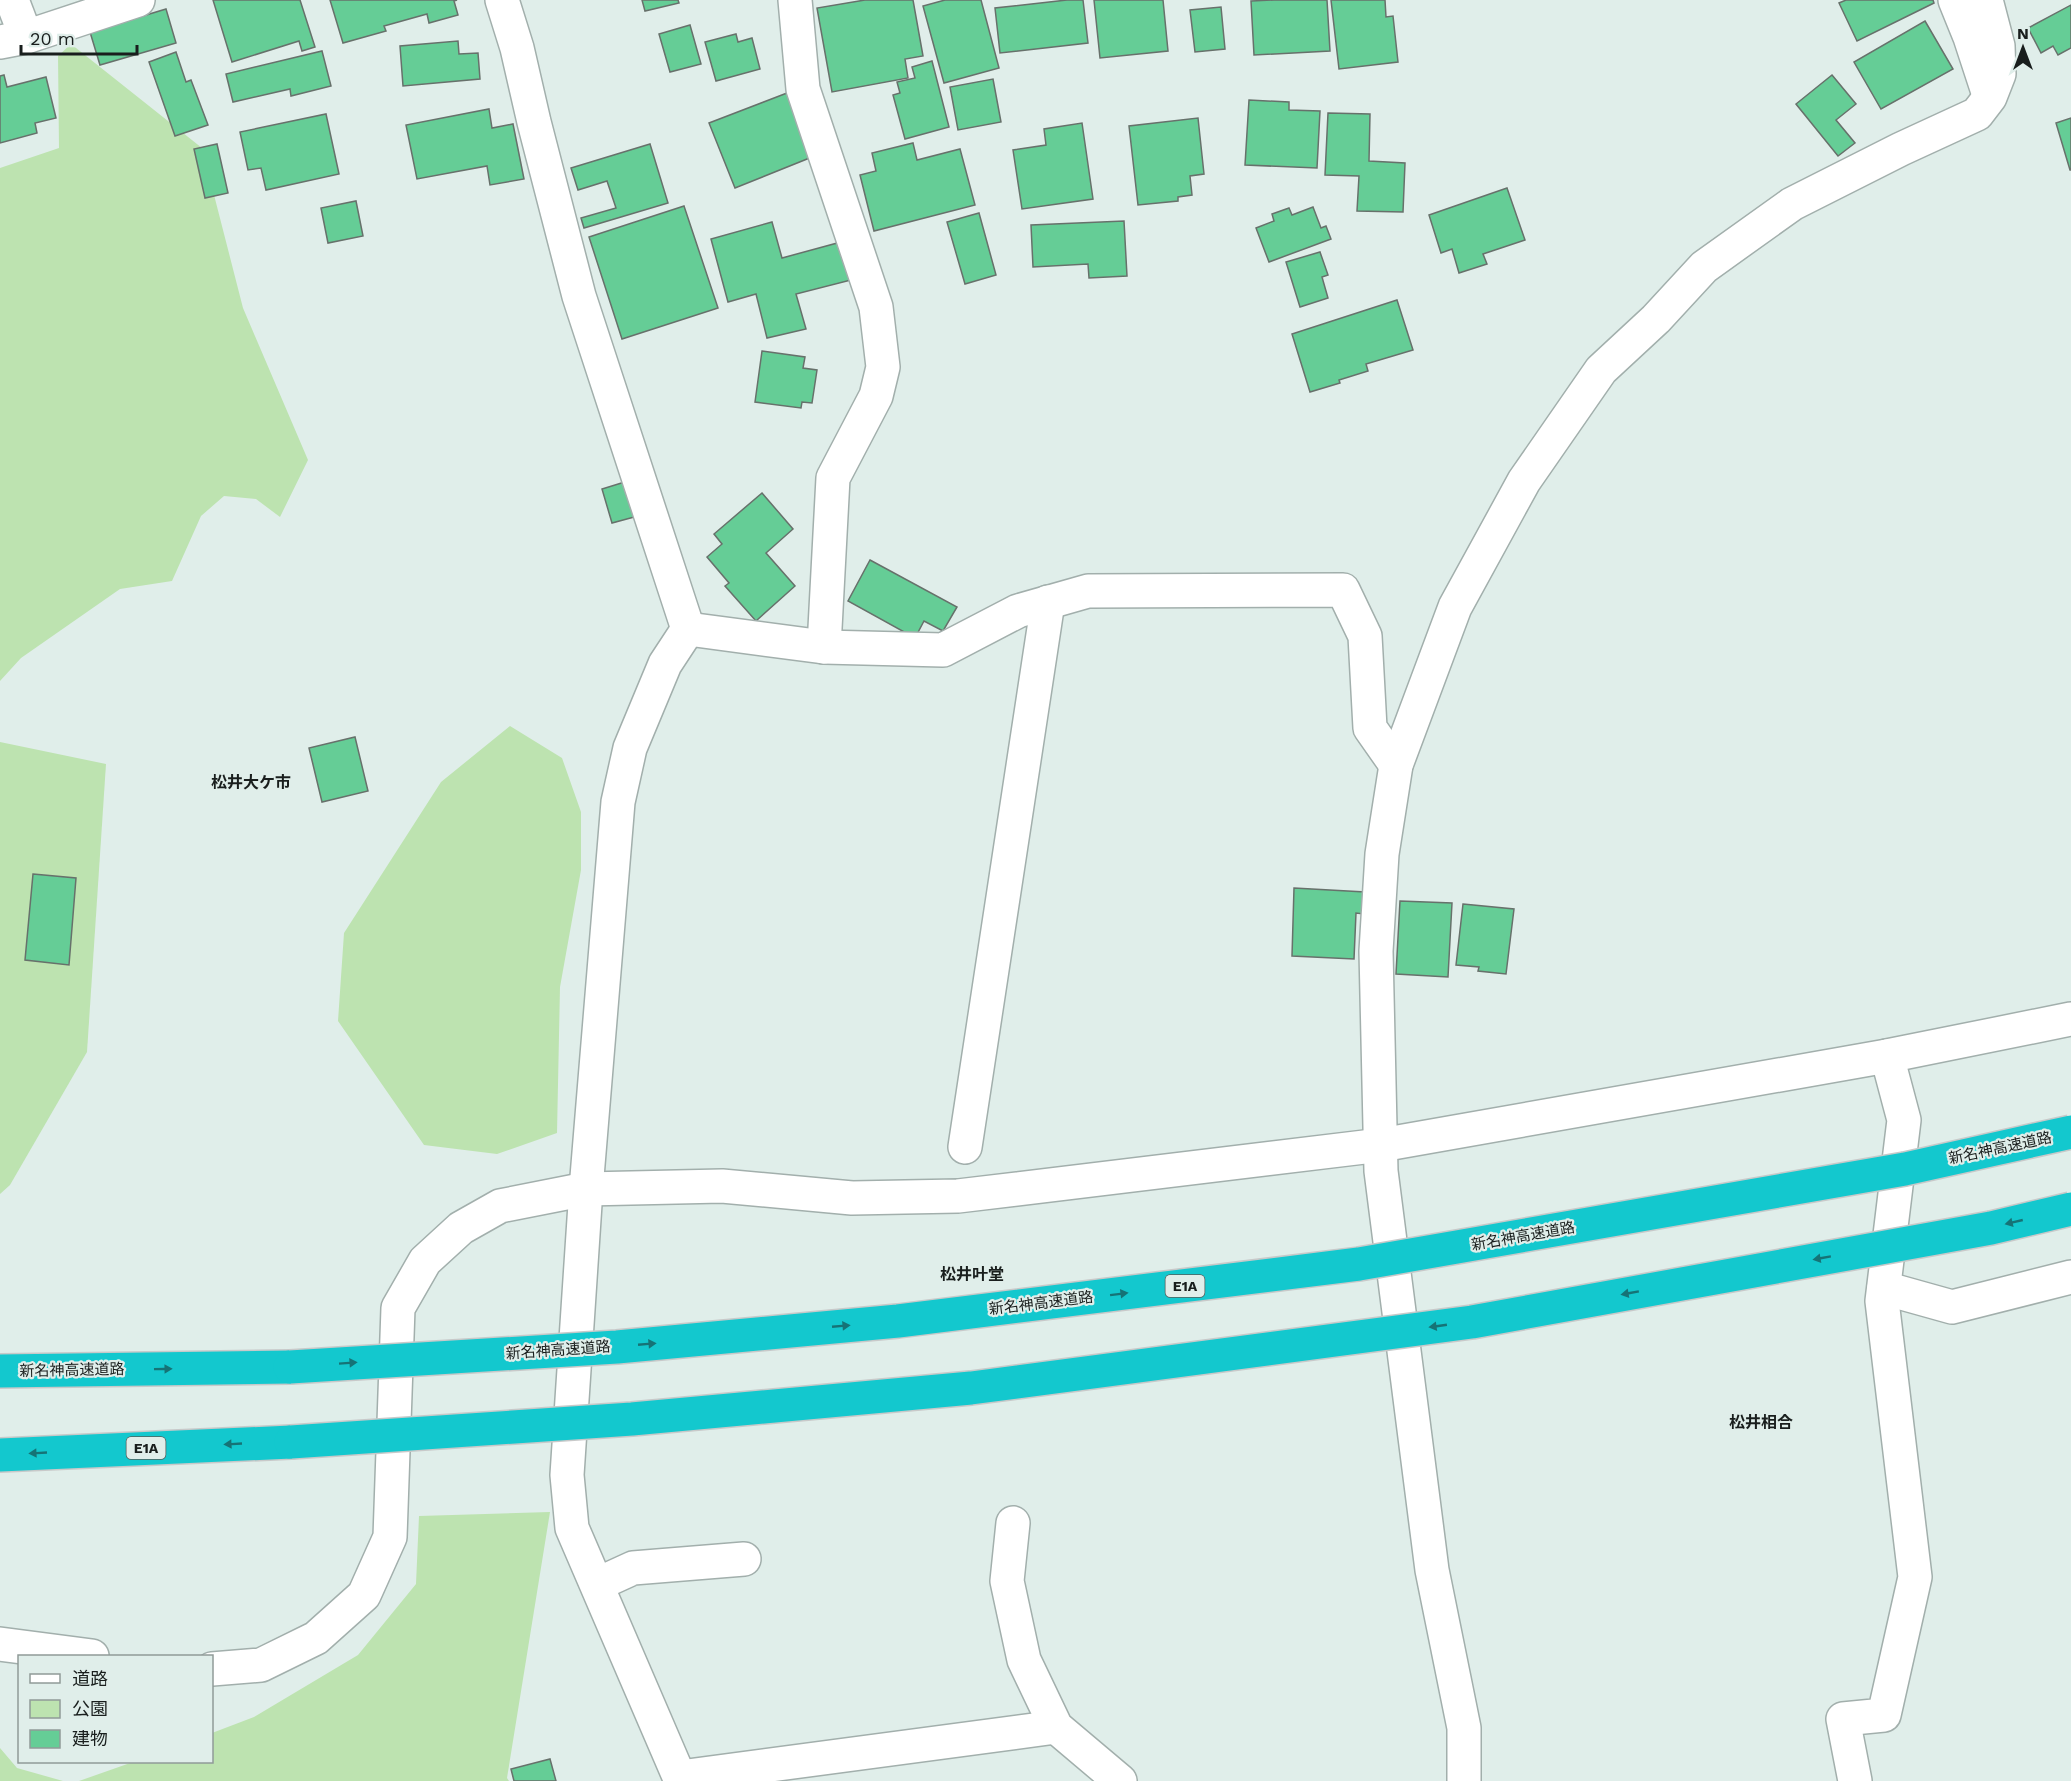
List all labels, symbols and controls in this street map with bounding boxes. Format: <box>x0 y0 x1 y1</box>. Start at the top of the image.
scale bar <box>21 18 136 56</box>
north arrow <box>1993 18 2053 78</box>
text: N <box>2017 24 2029 43</box>
text: 20 m <box>30 28 75 49</box>
district label: 松井大ケ市 <box>211 773 291 792</box>
street label: 新名神高速道路 <box>1947 1128 2053 1168</box>
street label: 新名神高速道路 <box>1470 1218 1576 1254</box>
one-way arrow <box>2005 1218 2023 1228</box>
one-way arrow <box>1813 1254 1832 1263</box>
district label: 松井叶堂 <box>940 1265 1004 1284</box>
road number: E1A <box>1166 1275 1204 1297</box>
street label: 新名神高速道路 <box>988 1288 1094 1318</box>
one-way arrow <box>1109 1289 1128 1299</box>
one-way arrow <box>1621 1289 1640 1298</box>
one-way arrow <box>832 1321 851 1331</box>
one-way arrow <box>1429 1321 1448 1331</box>
street label: 新名神高速道路 <box>505 1337 611 1363</box>
one-way arrow <box>638 1339 657 1349</box>
one-way arrow <box>338 1359 357 1368</box>
street label: 新名神高速道路 <box>19 1360 125 1380</box>
one-way arrow <box>154 1364 173 1374</box>
district label: 松井相合 <box>1729 1413 1793 1432</box>
road number: E1A <box>126 1437 166 1459</box>
one-way arrow <box>223 1440 242 1449</box>
one-way arrow <box>28 1449 47 1458</box>
legend <box>18 1655 213 1763</box>
text: 道路 <box>72 1668 108 1689</box>
text: 公園 <box>72 1698 108 1719</box>
text: 建物 <box>72 1728 108 1749</box>

